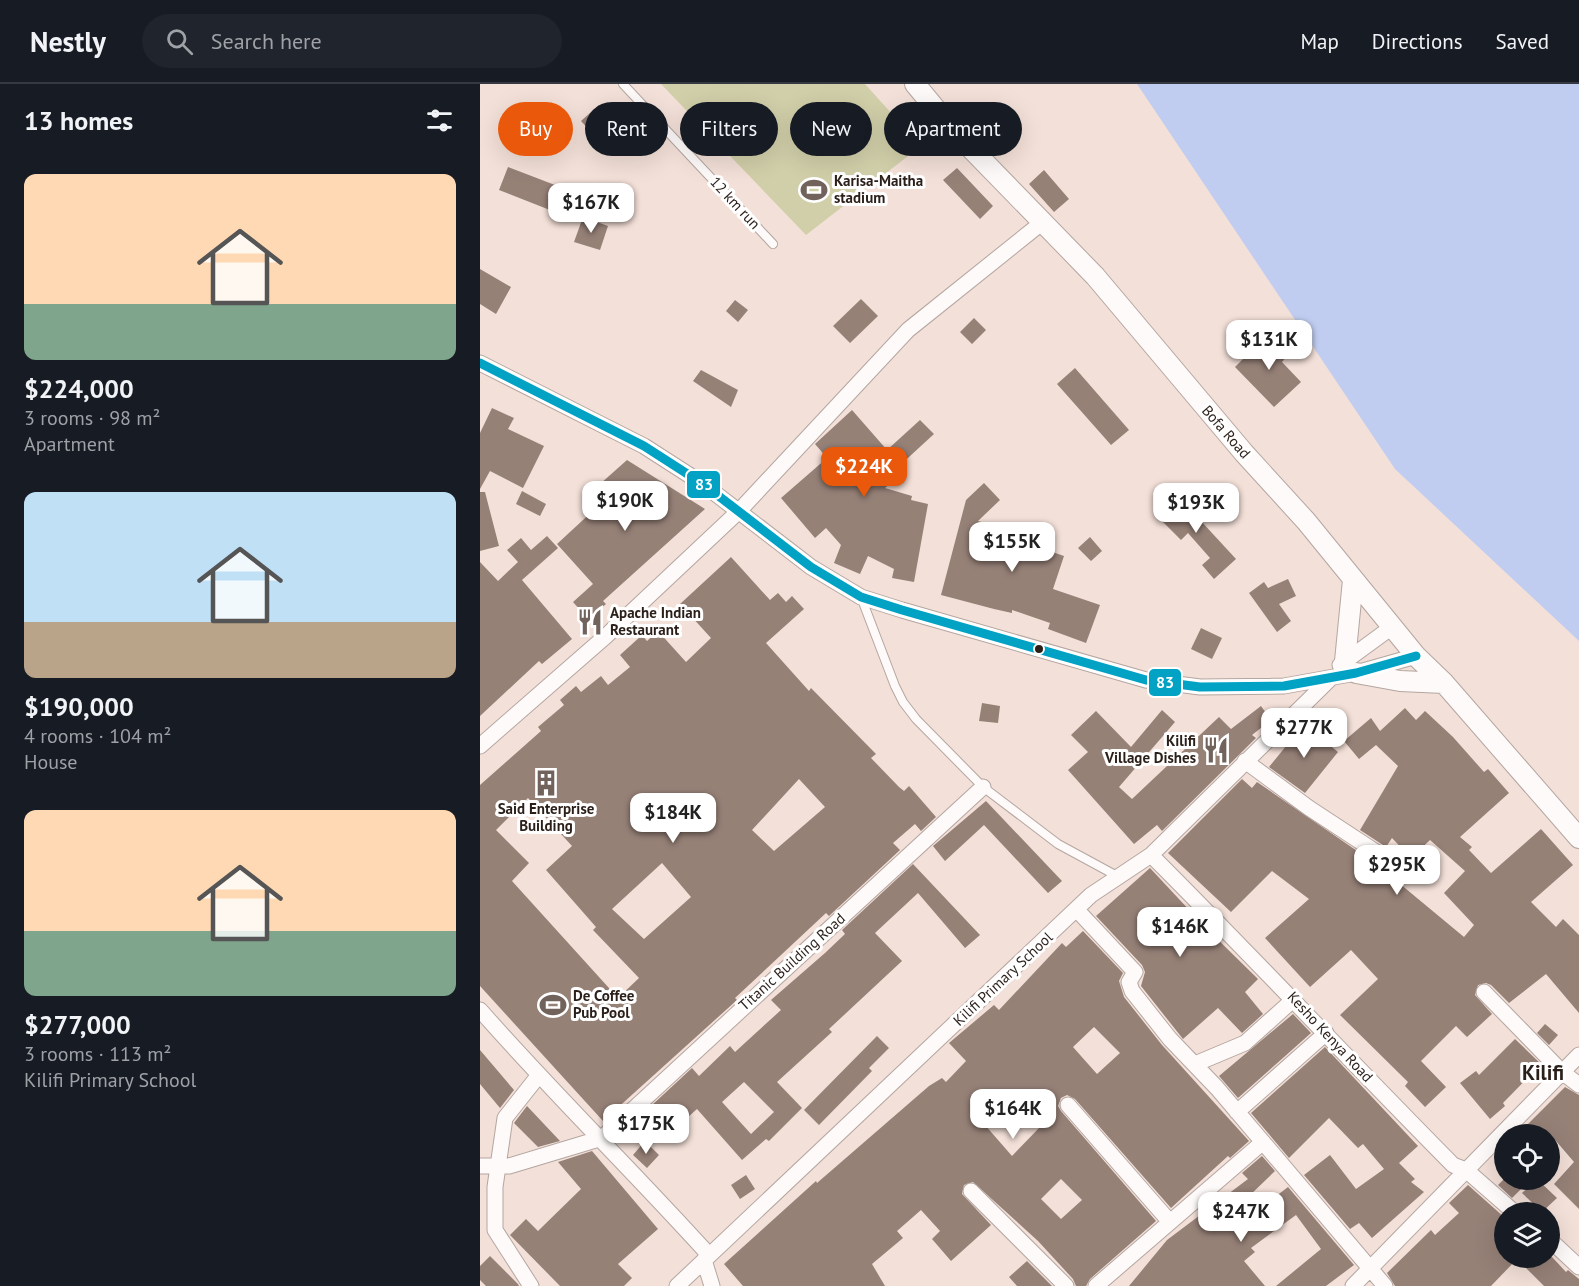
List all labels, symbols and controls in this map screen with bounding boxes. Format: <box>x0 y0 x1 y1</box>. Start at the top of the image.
search box <box>142 14 562 68</box>
text: Nestly <box>30 23 106 60</box>
icon: search <box>163 25 196 58</box>
text: Search here <box>211 27 322 55</box>
text: Map <box>1300 28 1339 55</box>
text: Directions <box>1372 28 1463 55</box>
text: Saved <box>1496 28 1549 55</box>
chip: Buy <box>498 102 573 156</box>
chip: Rent <box>585 102 668 156</box>
chip: Filters <box>680 102 778 156</box>
chip: New <box>790 102 872 156</box>
chip: Apartment <box>884 102 1022 156</box>
text: 13 homes <box>24 104 133 137</box>
icon: filters <box>423 104 456 137</box>
place label: Karisa-Maitha stadium <box>834 171 923 207</box>
street label: 12 km run <box>706 172 765 233</box>
sports icon: Karisa-Maitha stadium <box>799 175 829 205</box>
pin: $167K <box>549 183 633 234</box>
text: $167K <box>562 189 620 215</box>
icon: home <box>186 213 294 321</box>
pin: $131K <box>1227 320 1311 371</box>
text: $131K <box>1240 326 1298 352</box>
text: $224,000 <box>24 372 134 405</box>
street label: Bofa Road <box>1198 401 1255 462</box>
text: 3 rooms · 98 m² <box>24 405 160 431</box>
text: Apartment <box>24 431 115 457</box>
pin: $224K <box>822 447 906 498</box>
text: $224K <box>835 453 893 479</box>
line badge: 83 <box>686 470 721 499</box>
text: 83 <box>695 474 713 494</box>
pin: $190K <box>583 481 667 532</box>
pin: $193K <box>1154 483 1238 534</box>
text: $190K <box>596 487 654 513</box>
text: $193K <box>1167 489 1225 515</box>
pin: $155K <box>970 522 1054 573</box>
text: $155K <box>983 528 1041 554</box>
icon: home <box>186 531 294 639</box>
place label: Apache Indian Restaurant <box>610 603 701 639</box>
restaurant icon: Apache Indian Restaurant <box>575 607 605 637</box>
unlabelled marker <box>1033 643 1045 655</box>
line badge: 83 <box>1148 668 1182 697</box>
text: 83 <box>1156 672 1174 692</box>
text: $190,000 <box>24 690 134 723</box>
pin: $277K <box>1262 708 1346 759</box>
text: $277K <box>1275 714 1333 740</box>
text: 4 rooms · 104 m² <box>24 723 171 749</box>
place label: Kilifi Village Dishes <box>1104 731 1196 767</box>
restaurant icon: Kilifi Village Dishes <box>1201 735 1231 765</box>
text: House <box>24 749 78 775</box>
building icon: Said Enterprise Building <box>531 768 561 798</box>
pin: $184K <box>631 793 715 844</box>
place label: Said Enterprise Building <box>498 799 595 835</box>
text: $184K <box>644 799 702 825</box>
pin: $295K <box>1355 845 1439 896</box>
icon: home <box>186 849 294 957</box>
text: $295K <box>1368 851 1426 877</box>
pin: $146K <box>1138 907 1222 958</box>
street label: Titanic Building Road <box>734 909 849 1014</box>
text: $146K <box>1151 913 1209 939</box>
street label: Kilifi Primary School <box>949 927 1057 1030</box>
place label: De Coffee Pub Pool <box>573 986 635 1022</box>
street label: Kesho Kenya Road <box>1283 987 1377 1086</box>
sports icon: De Coffee Pub Pool <box>538 990 568 1020</box>
text: $277,000 <box>24 1008 131 1041</box>
text: 3 rooms · 113 m² <box>24 1041 171 1067</box>
district label: Kilifi <box>1522 1059 1564 1086</box>
text: Kilifi Primary School <box>24 1067 196 1093</box>
pin: $164K <box>971 1089 1055 1140</box>
text: $164K <box>984 1095 1042 1121</box>
pin: $175K <box>604 1104 688 1155</box>
text: $175K <box>617 1110 675 1136</box>
map controls <box>1494 1124 1560 1268</box>
button: locate <box>1494 1124 1560 1190</box>
pin: $247K <box>1199 1192 1283 1243</box>
text: $247K <box>1212 1198 1270 1224</box>
button: layers <box>1494 1202 1560 1268</box>

